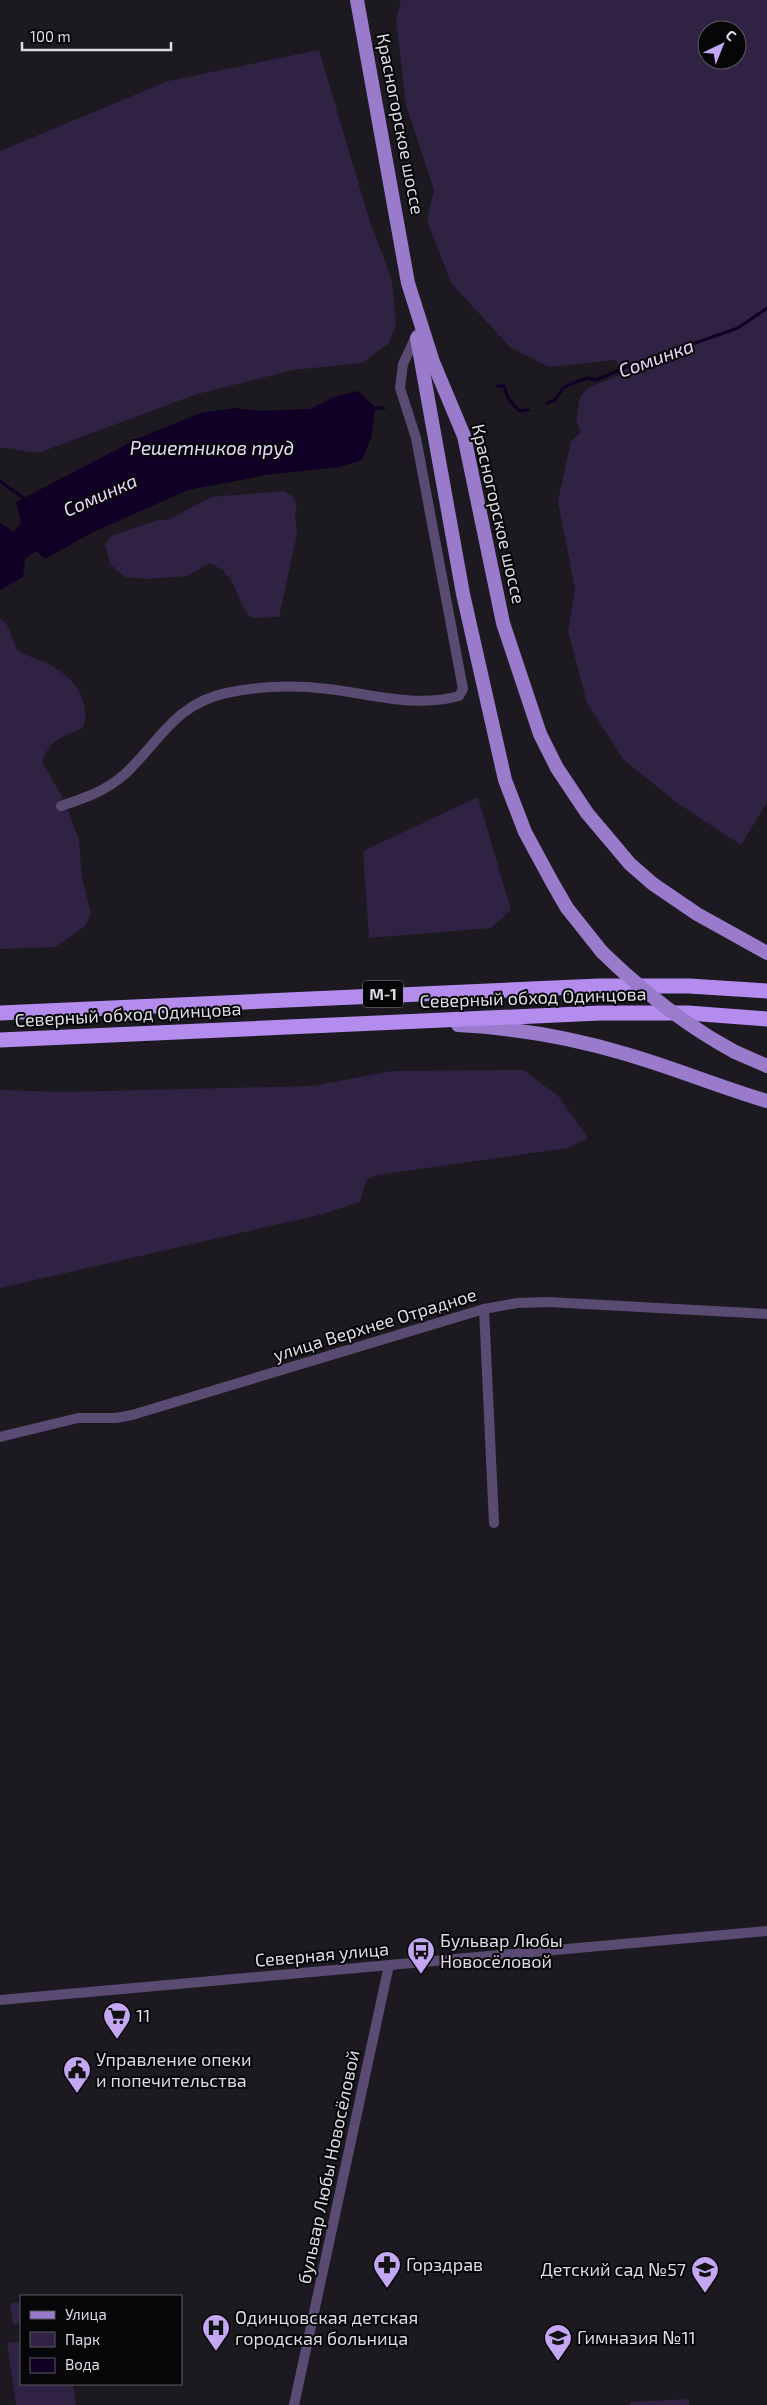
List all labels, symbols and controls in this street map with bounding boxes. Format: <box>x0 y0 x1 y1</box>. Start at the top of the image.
scale bar <box>22 20 171 52</box>
north arrow <box>697 20 747 70</box>
text: С <box>722 26 740 44</box>
text: 100 m <box>30 27 71 45</box>
street label: Красногорское шоссе <box>373 31 429 216</box>
water label: Соминка <box>615 333 697 382</box>
street label: Красногорское шоссе <box>468 422 530 606</box>
water label: Решетников пруд <box>130 436 294 459</box>
water label: Соминка <box>59 468 140 521</box>
road number: М-1 <box>363 981 403 1008</box>
street label: Северный обход Одинцова <box>419 982 647 1012</box>
street label: Северный обход Одинцова <box>14 997 242 1031</box>
street label: улица Верхнее Отрадное <box>270 1283 479 1365</box>
place label: Бульвар Любы Новосёловой <box>440 1929 563 1972</box>
bus stop icon: Бульвар Любы Новосёловой <box>406 1936 436 1975</box>
street label: Северная улица <box>254 1937 390 1971</box>
supermarket icon: 11 <box>102 2001 132 2040</box>
place label: 11 <box>136 2004 150 2026</box>
place label: Управление опеки и попечительства <box>96 2048 252 2091</box>
street label: бульвар Любы Новосёловой <box>292 2048 364 2286</box>
public building icon: Управление опеки и попечительства <box>62 2055 92 2094</box>
pharmacy icon: Горздрав <box>372 2250 402 2289</box>
place label: Горздрав <box>406 2253 483 2275</box>
school or university icon: Детский сад №57 <box>690 2255 720 2294</box>
place label: Детский сад №57 <box>540 2258 686 2280</box>
legend <box>20 2295 182 2385</box>
text: Улица <box>65 2305 107 2323</box>
place label: Одинцовская детская городская больница <box>235 2306 418 2349</box>
hospital icon: Одинцовская детская городская больница <box>201 2313 231 2352</box>
school or university icon: Гимназия №11 <box>543 2323 573 2362</box>
place label: Гимназия №11 <box>577 2326 696 2348</box>
text: Парк <box>65 2330 100 2348</box>
text: Вода <box>65 2355 100 2373</box>

